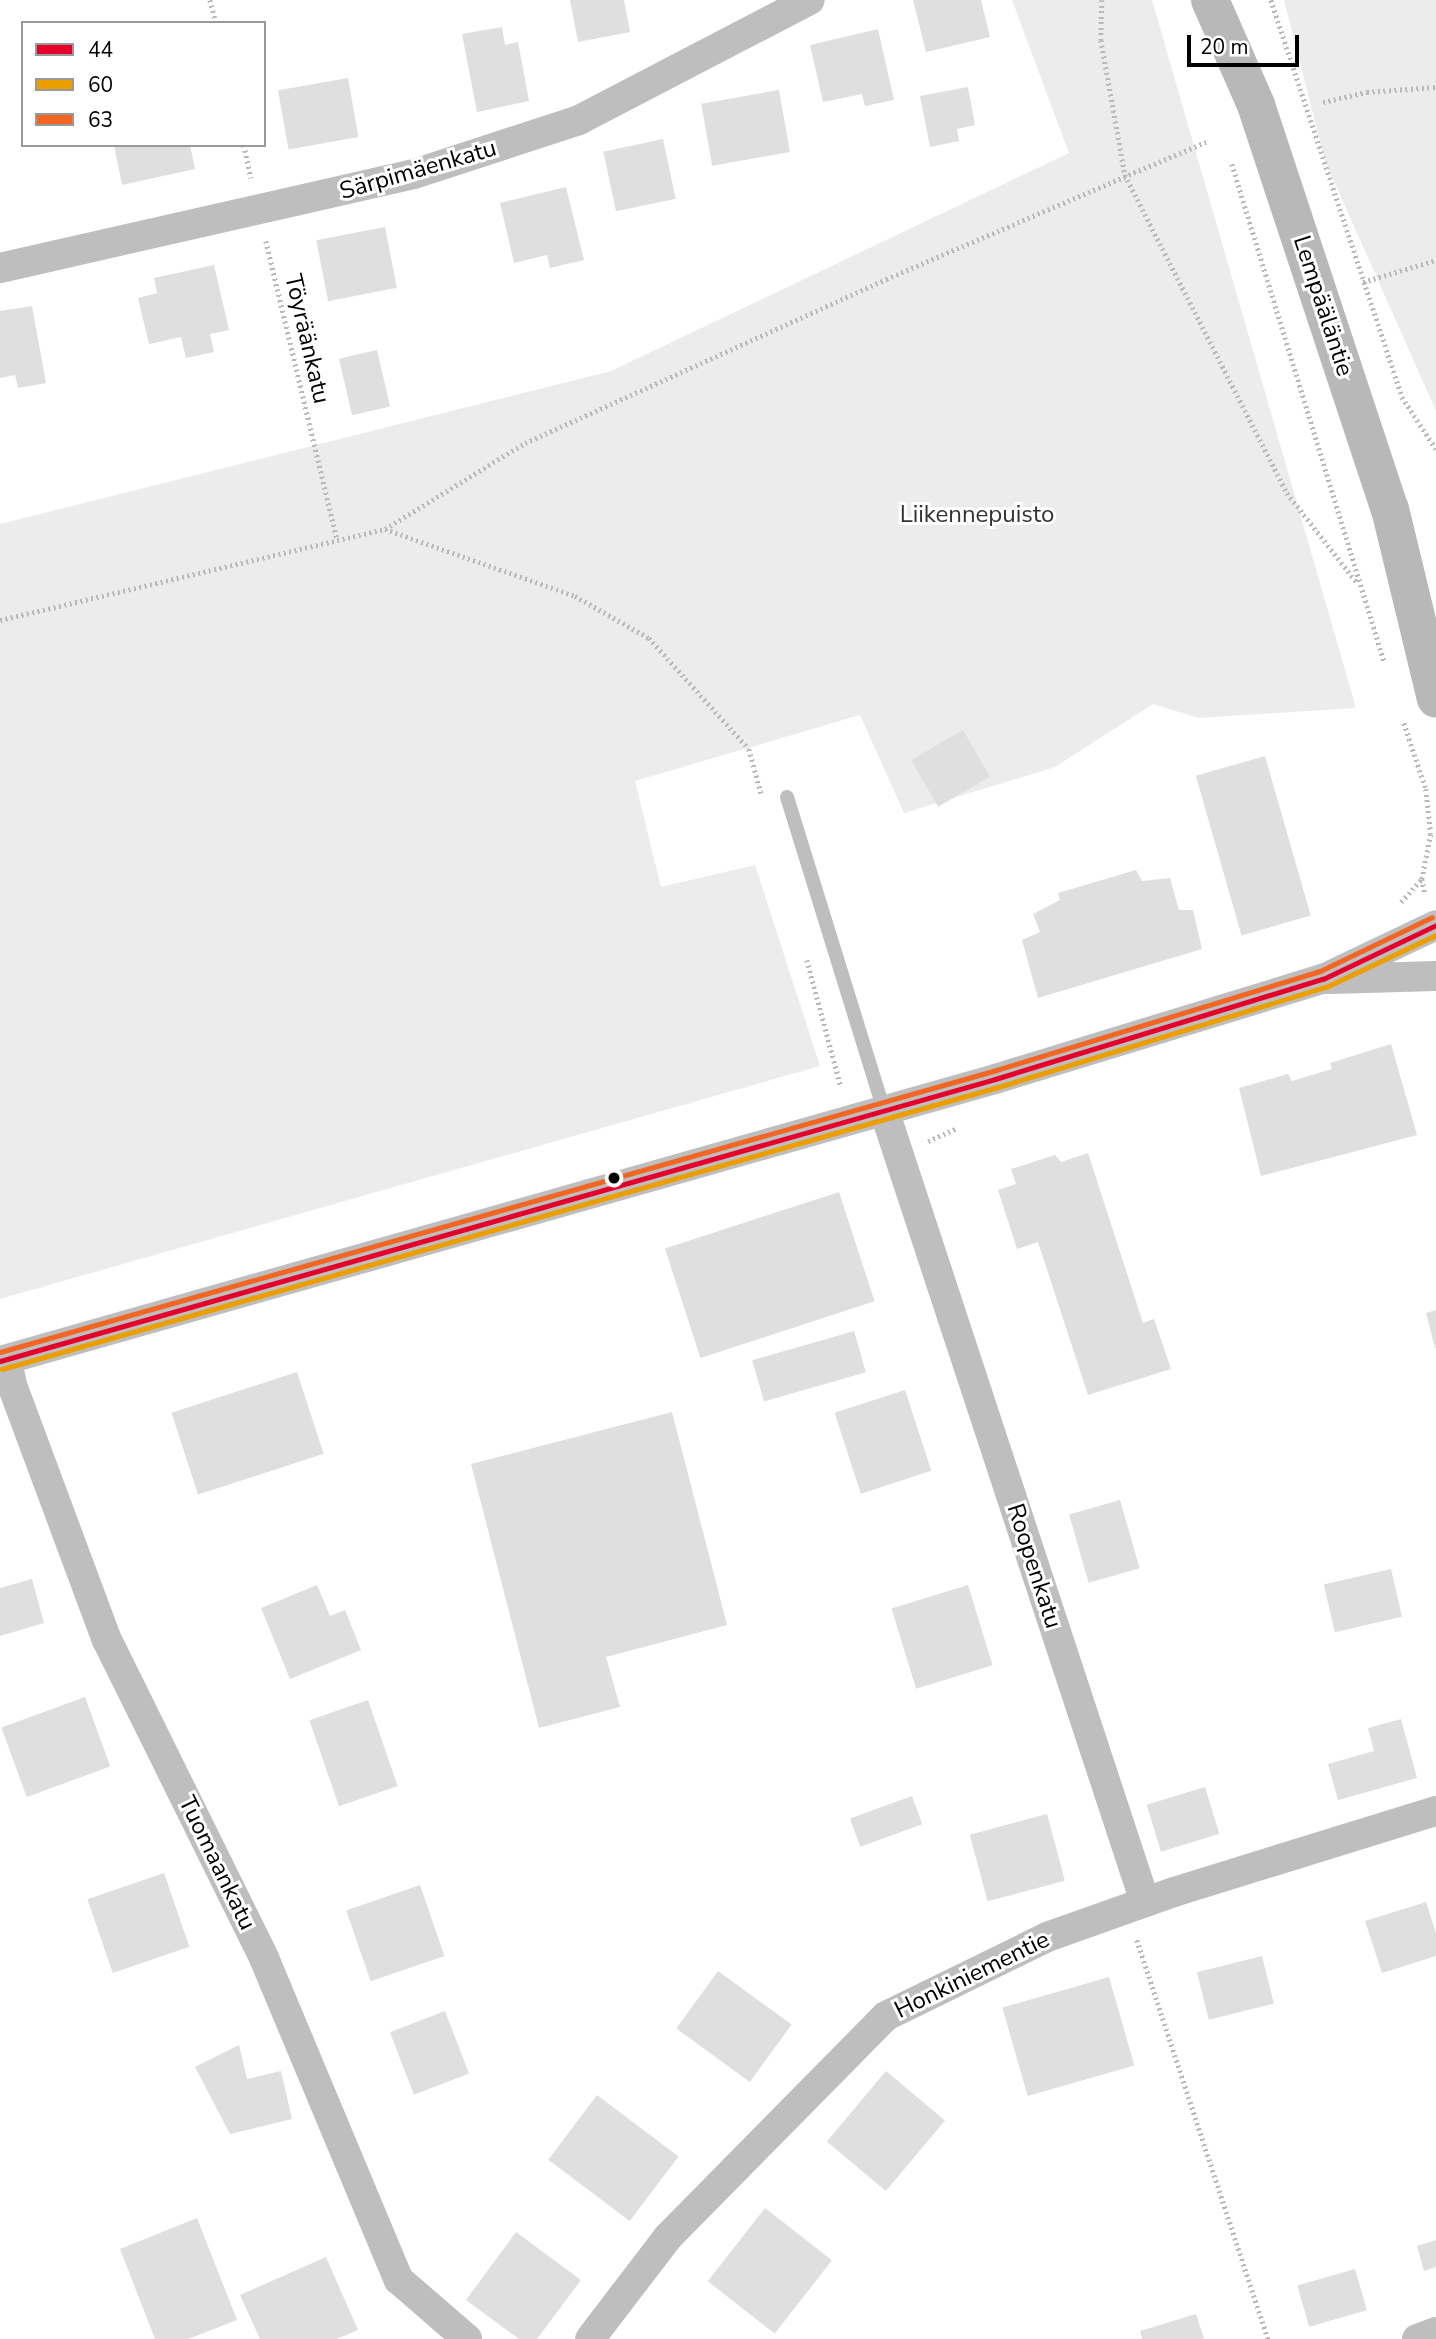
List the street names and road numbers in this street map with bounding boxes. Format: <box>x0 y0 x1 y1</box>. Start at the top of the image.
street label: Särpimäenkatu <box>336 134 500 206</box>
street label: Lempääläntie <box>1287 232 1359 380</box>
street label: Töyräänkatu <box>278 271 336 407</box>
street label: Roopenkatu <box>1000 1500 1068 1632</box>
street label: Tuomaankatu <box>172 1791 262 1935</box>
street label: Honkiniementie <box>890 1925 1054 2025</box>

